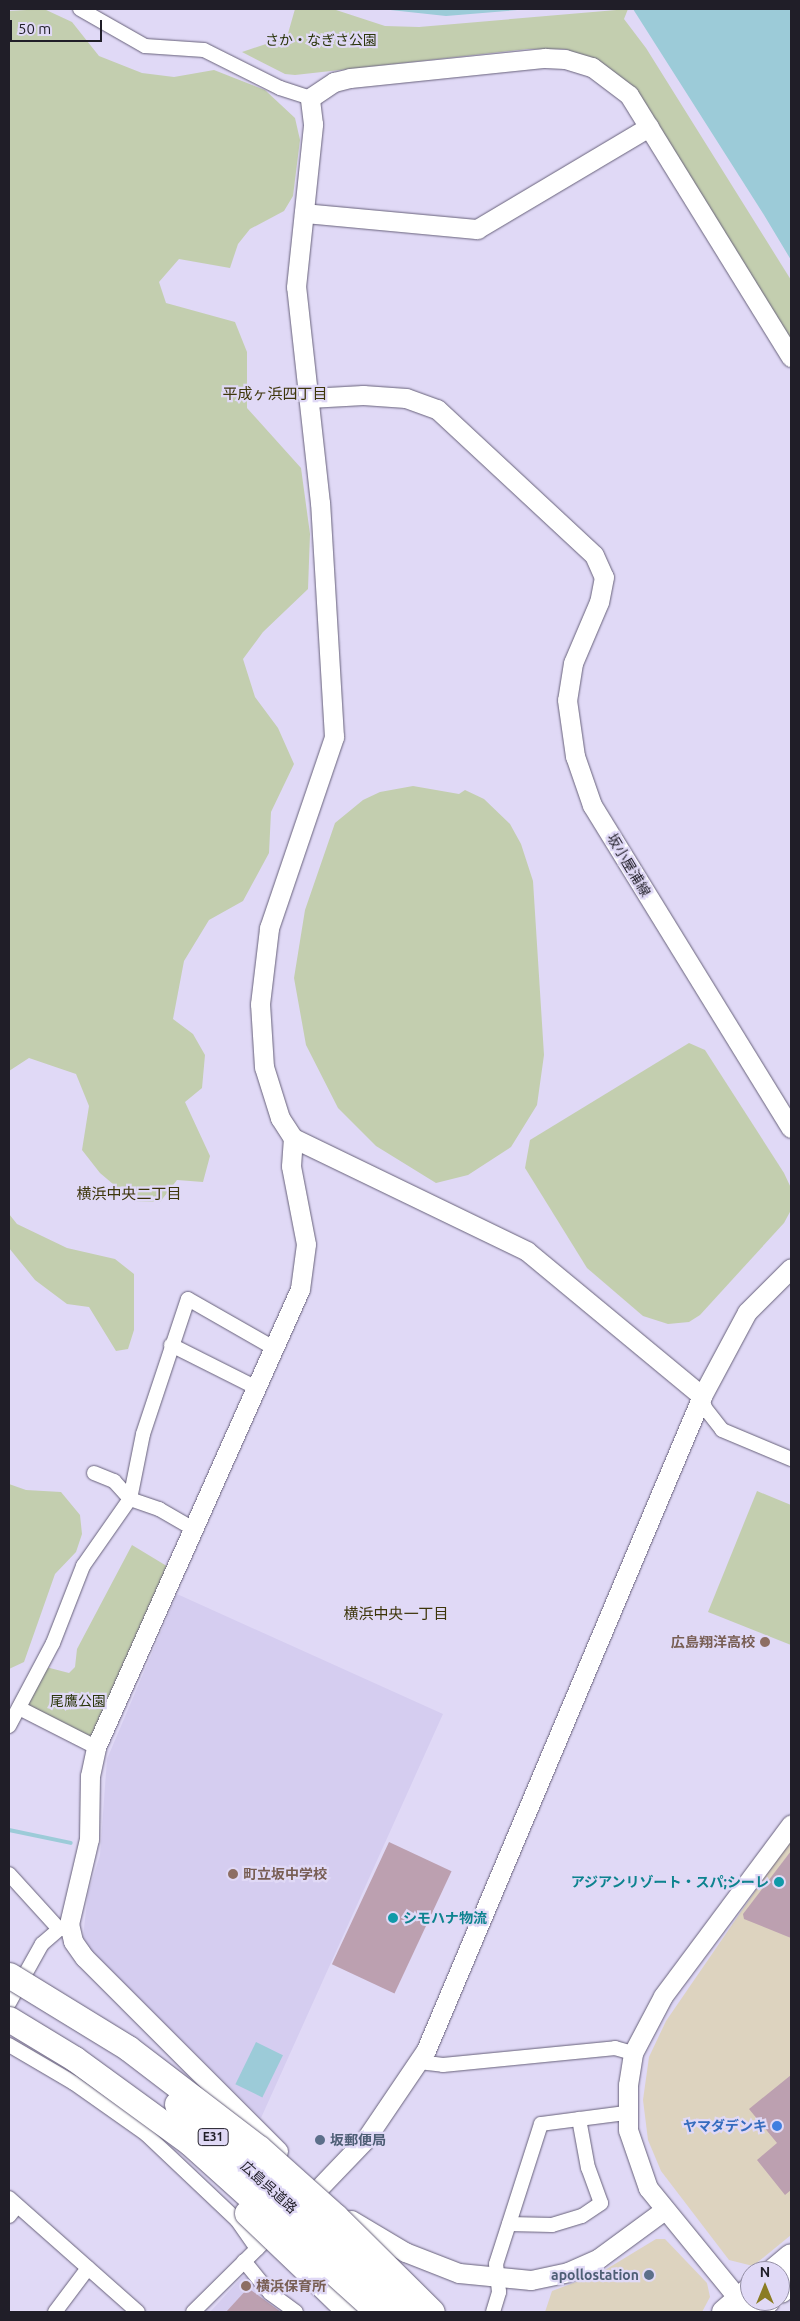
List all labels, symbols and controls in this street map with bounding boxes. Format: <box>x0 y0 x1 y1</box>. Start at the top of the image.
scale bar <box>12 10 105 42</box>
text: 50 m <box>18 20 51 37</box>
park label: さか・なぎさ公園 <box>265 32 377 48</box>
district label: 平成ヶ浜四丁目 <box>223 385 327 403</box>
street label: 坂小屋浦線 <box>604 831 654 899</box>
district label: 横浜中央二丁目 <box>77 1185 181 1203</box>
district label: 横浜中央一丁目 <box>344 1605 448 1623</box>
place label: 広島翔洋高校 <box>671 1634 755 1650</box>
marker: 広島翔洋高校 <box>759 1636 771 1648</box>
park label: 尾鷹公園 <box>50 1693 106 1709</box>
place label: 町立坂中学校 <box>243 1866 327 1882</box>
marker: 町立坂中学校 <box>227 1868 239 1880</box>
place label: アジアンリゾート・スパ;シーレ <box>570 1874 769 1890</box>
marker: アジアンリゾート・スパ;シーレ <box>773 1876 785 1888</box>
place label: シモハナ物流 <box>403 1910 487 1926</box>
marker: シモハナ物流 <box>387 1912 399 1924</box>
place label: ヤマダデンキ <box>683 2118 767 2134</box>
marker: ヤマダデンキ <box>771 2120 783 2132</box>
road number: E31 <box>197 2128 229 2146</box>
place label: 坂郵便局 <box>330 2132 386 2148</box>
marker: 坂郵便局 <box>314 2134 326 2146</box>
street label: 広島呉道路 <box>237 2157 301 2217</box>
north arrow <box>740 2261 790 2311</box>
text: N <box>760 2264 770 2280</box>
place label: apollostation <box>551 2267 639 2283</box>
marker: apollostation <box>643 2269 655 2281</box>
place label: 横浜保育所 <box>256 2278 326 2294</box>
marker: 横浜保育所 <box>240 2280 252 2292</box>

